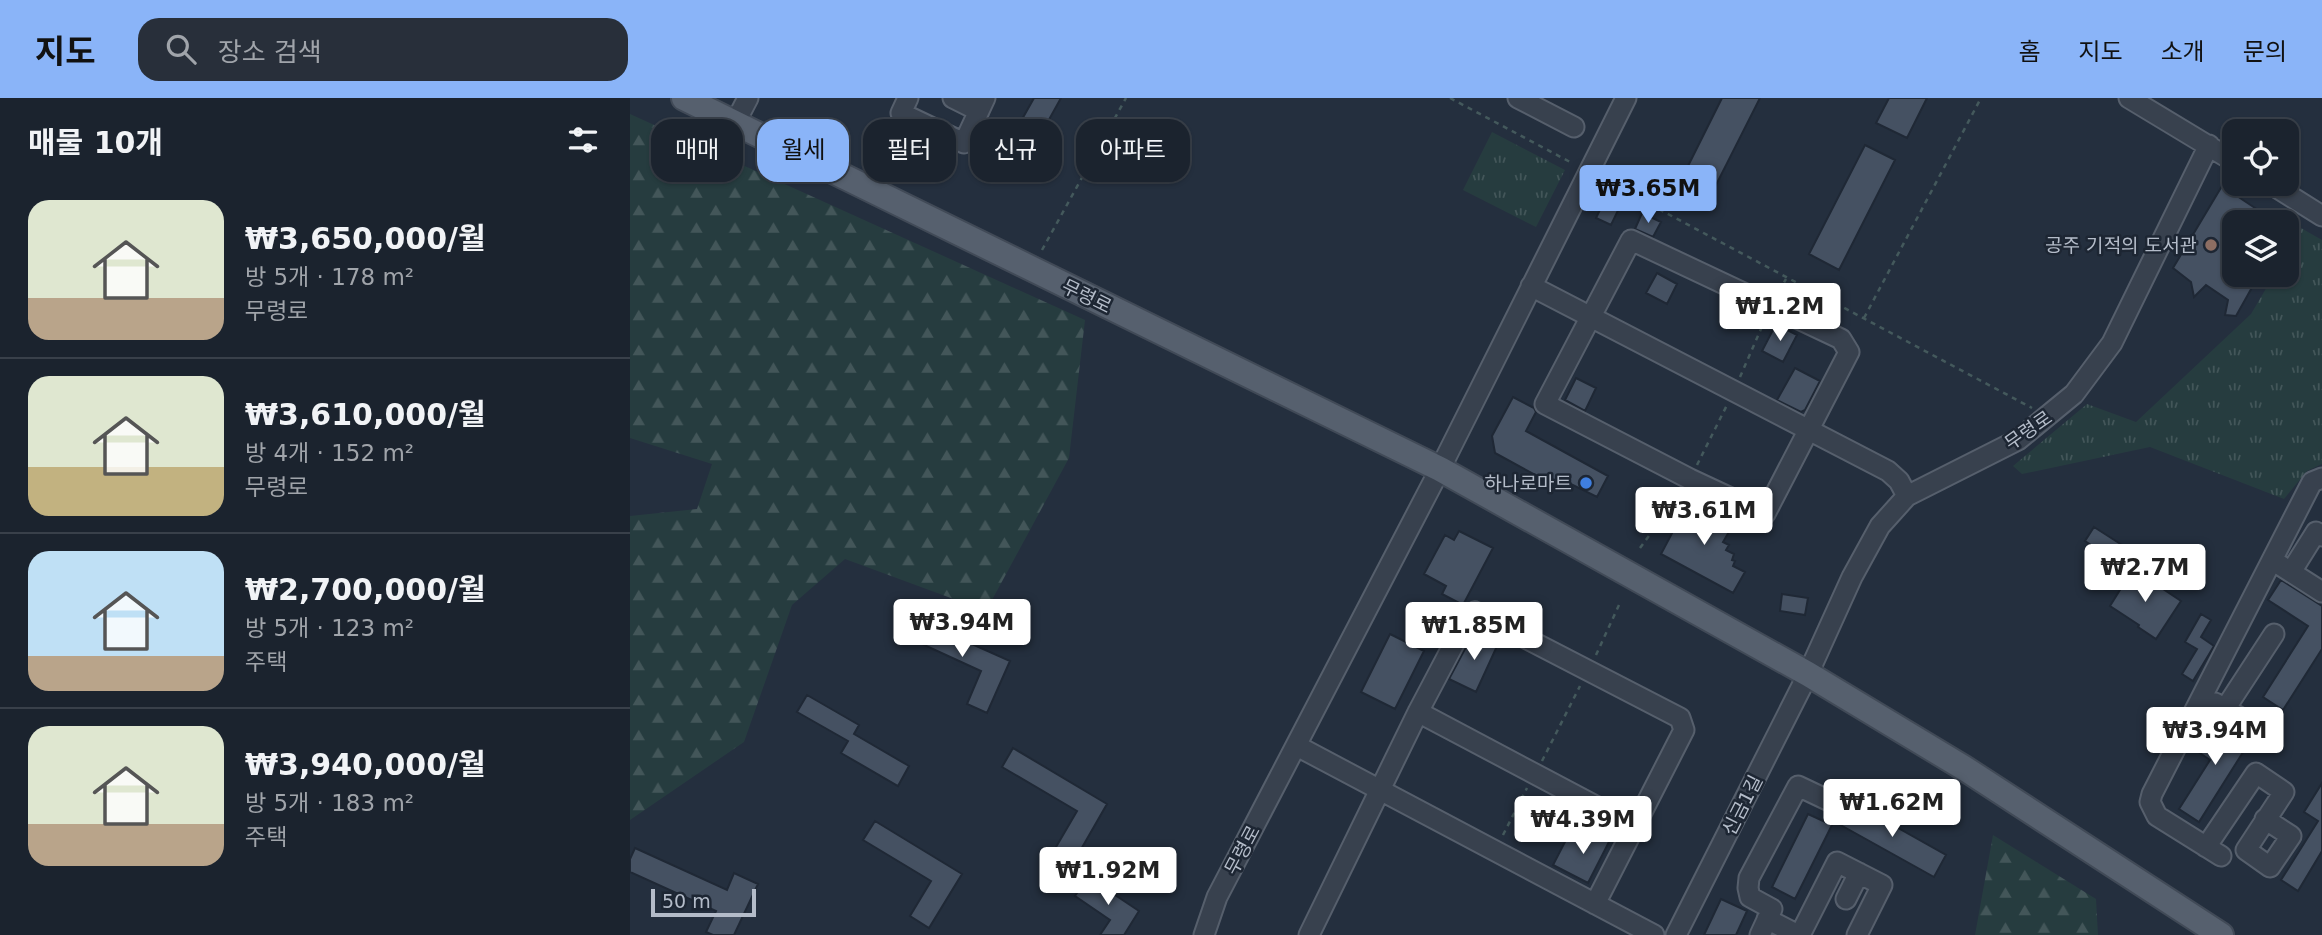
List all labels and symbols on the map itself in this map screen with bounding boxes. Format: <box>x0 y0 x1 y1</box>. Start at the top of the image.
pin: ₩3.65M <box>1591 166 1705 225</box>
place label: 공주 기적의 도서관 <box>2045 234 2197 256</box>
marker: 공주 기적의 도서관 <box>2203 237 2219 253</box>
street label: 무령로 <box>1059 275 1115 317</box>
pin: ₩1.2M <box>1731 284 1829 343</box>
street label: 무령로 <box>2000 406 2056 454</box>
place label: 하나로마트 <box>1485 472 1572 494</box>
marker: 하나로마트 <box>1578 475 1594 491</box>
pin: ₩3.61M <box>1647 488 1761 547</box>
pin: ₩2.7M <box>2096 545 2194 604</box>
pin: ₩3.94M <box>905 600 1019 659</box>
pin: ₩1.85M <box>1417 602 1531 662</box>
pin: ₩3.94M <box>2158 708 2272 767</box>
street label: 신금1길 <box>1718 771 1766 839</box>
pin: ₩1.62M <box>1835 780 1949 839</box>
pin: ₩4.39M <box>1526 796 1640 856</box>
street label: 무령로 <box>1220 822 1264 878</box>
pin: ₩1.92M <box>1051 848 1165 907</box>
scale bar <box>651 886 756 918</box>

